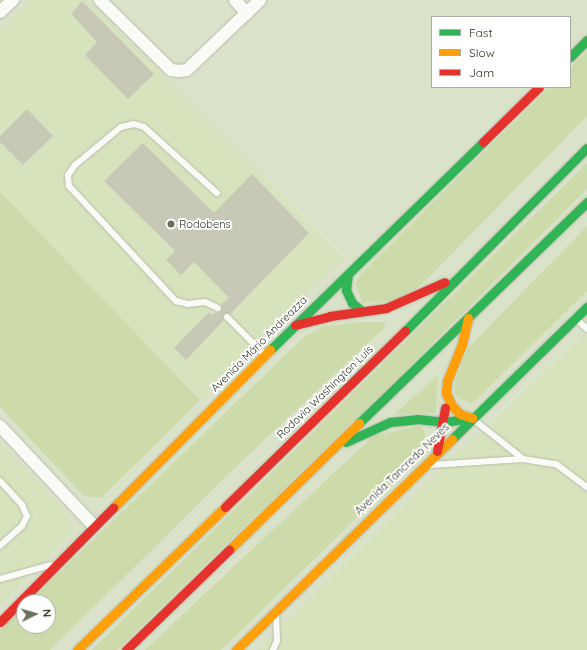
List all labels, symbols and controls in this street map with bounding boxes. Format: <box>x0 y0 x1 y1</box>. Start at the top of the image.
legend <box>431 16 571 88</box>
text: Fast <box>469 25 493 40</box>
text: Slow <box>469 45 495 60</box>
text: Jam <box>469 65 494 80</box>
place label: Rodobens <box>179 217 231 231</box>
marker: Rodobens <box>166 219 176 229</box>
street label: Avenida Mário Andreazza <box>208 293 310 395</box>
street label: Rodovia Washington Luís <box>274 343 376 441</box>
street label: Avenida Tancredo Neves <box>352 421 452 517</box>
north arrow <box>16 594 56 634</box>
text: N <box>40 608 54 618</box>

